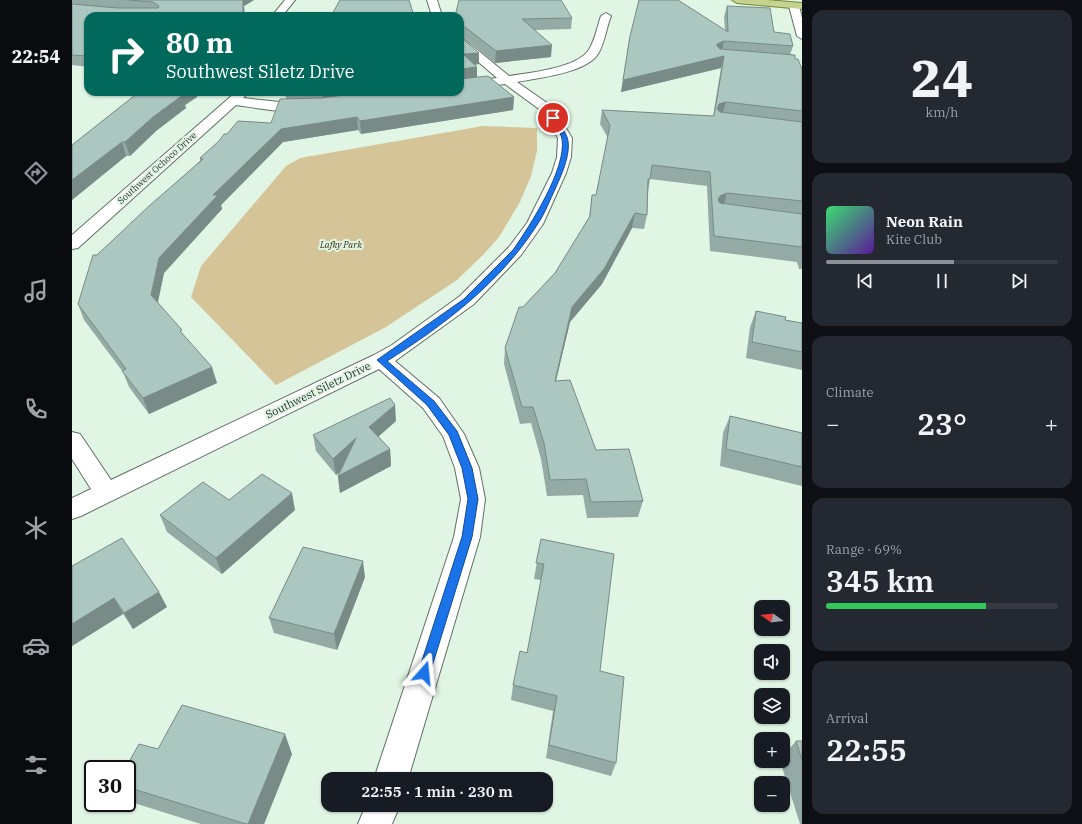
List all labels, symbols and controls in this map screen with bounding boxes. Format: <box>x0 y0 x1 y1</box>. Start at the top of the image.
text: 80 m <box>166 24 233 61</box>
icon: right <box>100 28 152 80</box>
text: 24 <box>911 44 973 111</box>
text: 22:54 <box>12 45 60 68</box>
text: Southwest Siletz Drive <box>166 60 354 83</box>
pin <box>536 101 570 135</box>
text: km/h <box>926 104 958 121</box>
icon: arrive <box>542 107 564 129</box>
street label: Southwest Ochoco Drive <box>115 129 198 206</box>
icon: directions <box>22 159 50 187</box>
text: Neon Rain <box>886 212 963 231</box>
text: Kite Club <box>886 231 942 248</box>
park label: Lafky Park <box>319 239 362 250</box>
icon: previous <box>854 270 876 292</box>
icon: pause <box>931 270 953 292</box>
icon: next <box>1008 270 1030 292</box>
icon: music <box>22 277 50 305</box>
street label: Southwest Siletz Drive <box>263 358 373 422</box>
text: Climate <box>826 384 873 401</box>
icon: phone <box>22 395 50 423</box>
text: 23° <box>917 404 967 443</box>
text: − <box>826 409 839 438</box>
text: + <box>1045 409 1058 438</box>
icon: climate <box>22 514 50 542</box>
text: Range · 69% <box>826 541 902 558</box>
text: 345 km <box>826 561 934 600</box>
north arrow <box>754 600 790 636</box>
map controls <box>754 600 790 812</box>
icon: car <box>22 632 50 660</box>
button: sound <box>754 644 790 680</box>
position arrow <box>403 652 445 694</box>
button: layers <box>754 688 790 724</box>
text: Arrival <box>826 710 868 727</box>
text: 22:55 <box>826 730 907 769</box>
button: + <box>754 732 790 768</box>
icon: filters <box>22 751 50 779</box>
speed limit sign: 30 <box>84 760 136 812</box>
button: − <box>754 776 790 812</box>
text: 22:55 · 1 min · 230 m <box>361 782 513 801</box>

